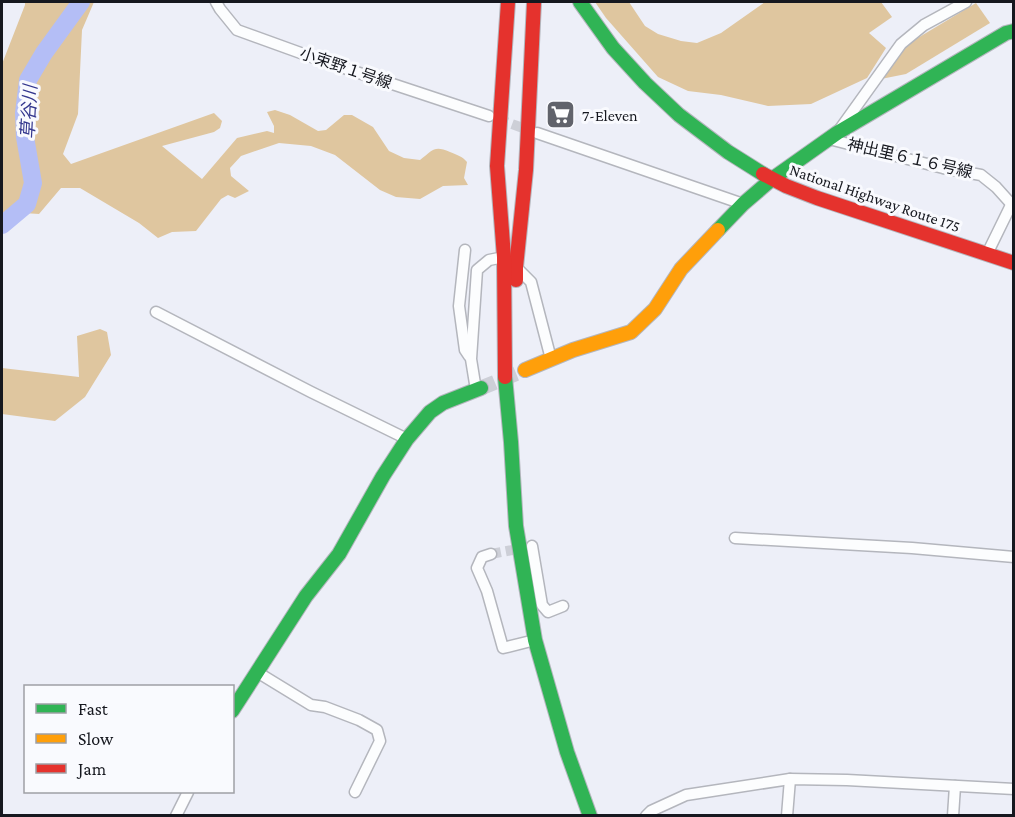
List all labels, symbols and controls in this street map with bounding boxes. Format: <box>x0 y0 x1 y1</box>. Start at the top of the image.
street label: 小束野１号線 <box>298 44 394 92</box>
water label: 草谷川 <box>18 83 41 139</box>
supermarket icon: 7-Eleven <box>545 99 577 131</box>
place label: 7-Eleven <box>582 107 638 124</box>
street label: 神出里６１６号線 <box>846 135 974 181</box>
street label: National Highway Route 175 <box>787 161 962 236</box>
legend <box>24 685 234 793</box>
text: Fast <box>78 699 109 719</box>
text: Slow <box>78 729 114 749</box>
text: Jam <box>76 759 107 779</box>

